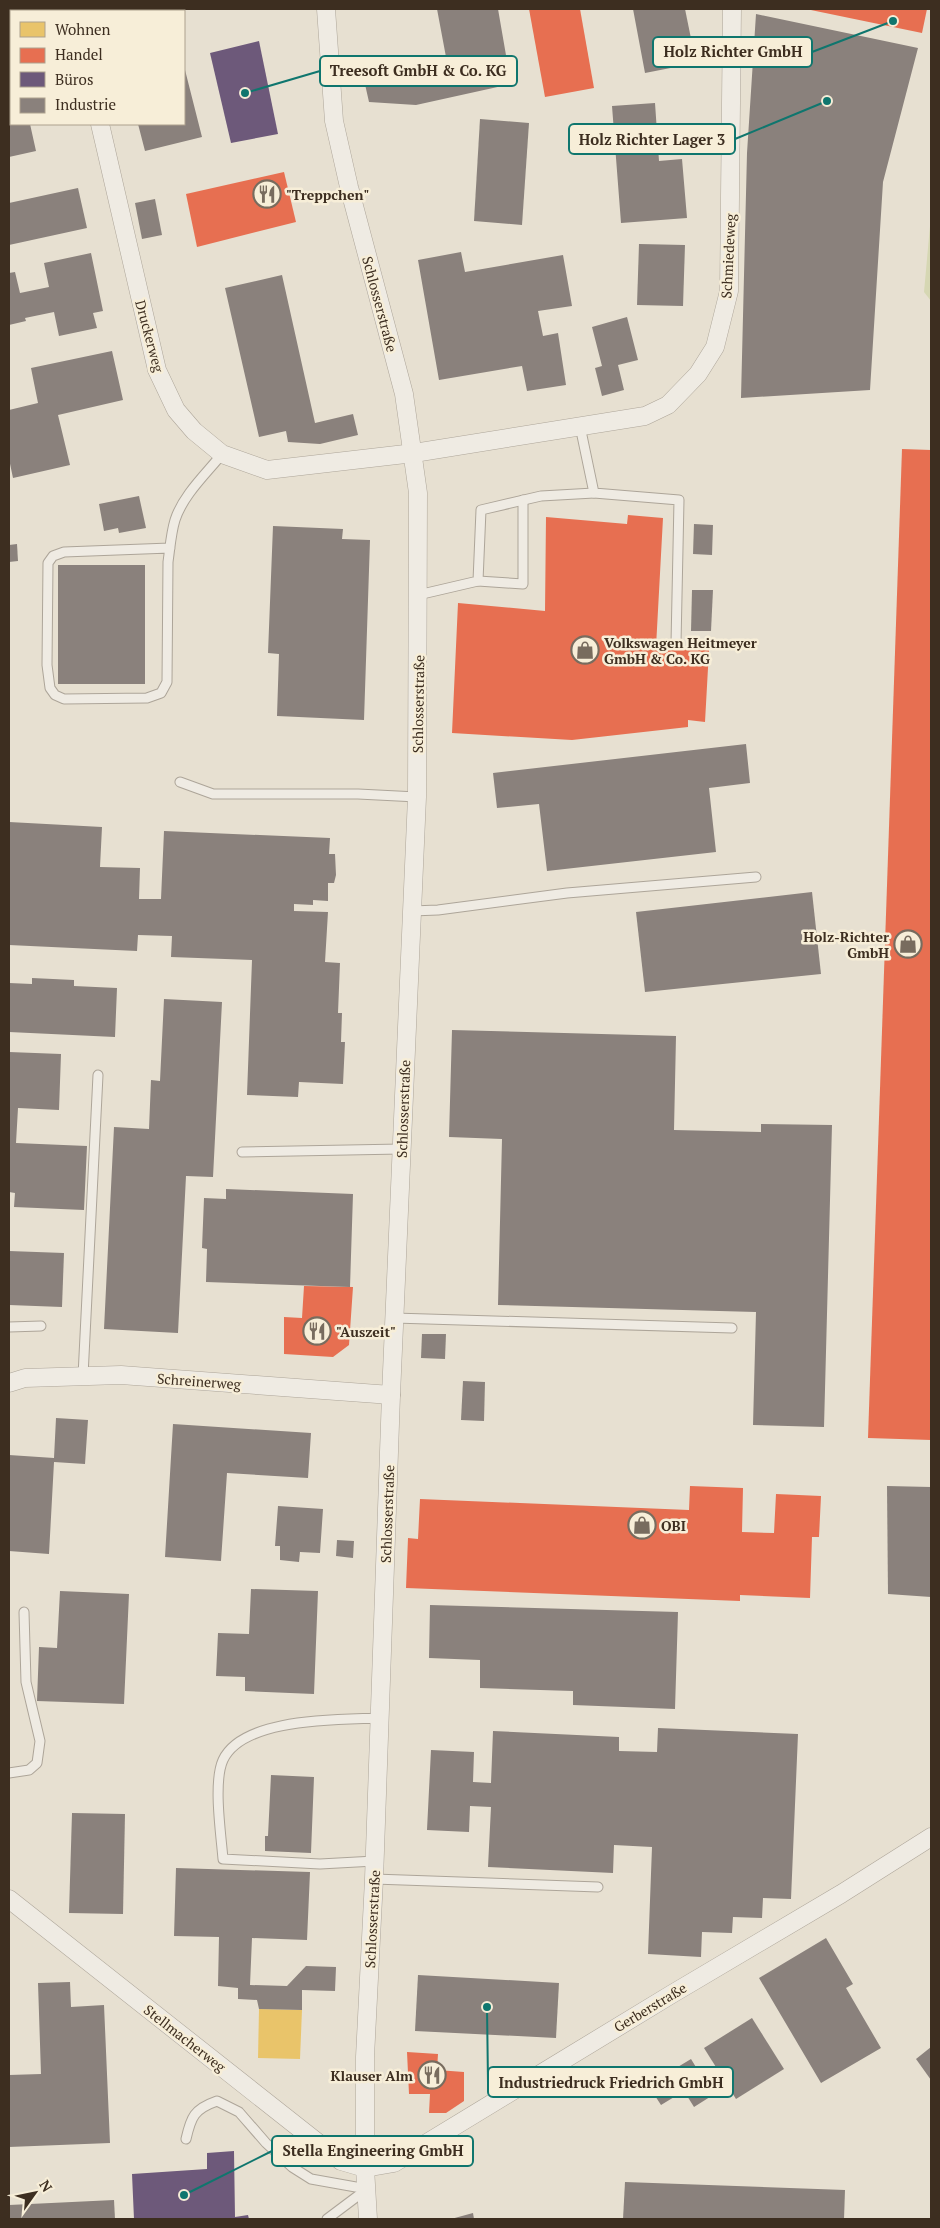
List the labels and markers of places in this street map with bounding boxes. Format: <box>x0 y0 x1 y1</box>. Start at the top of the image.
callout: Holz Richter GmbH <box>653 37 812 67</box>
callout: Treesoft GmbH & Co. KG <box>320 56 517 86</box>
callout: Holz Richter Lager 3 <box>569 124 735 154</box>
restaurant icon: "Treppchen" <box>252 179 282 209</box>
place label: "Treppchen" <box>286 185 369 204</box>
place label: Volkswagen Heitmeyer GmbH & Co. KG <box>604 633 757 668</box>
shop icon: Volkswagen Heitmeyer GmbH & Co. KG <box>570 635 600 665</box>
place label: Holz-Richter GmbH <box>803 927 889 962</box>
shop icon: Holz-Richter GmbH <box>893 929 923 959</box>
restaurant icon: "Auszeit" <box>302 1316 332 1346</box>
place label: "Auszeit" <box>336 1322 396 1341</box>
shop icon: OBI <box>627 1510 657 1540</box>
place label: OBI <box>661 1516 686 1535</box>
restaurant icon: Klauser Alm <box>417 2060 447 2090</box>
place label: Klauser Alm <box>331 2066 413 2085</box>
callout: Industriedruck Friedrich GmbH <box>488 2067 733 2097</box>
callout: Stella Engineering GmbH <box>272 2136 473 2166</box>

